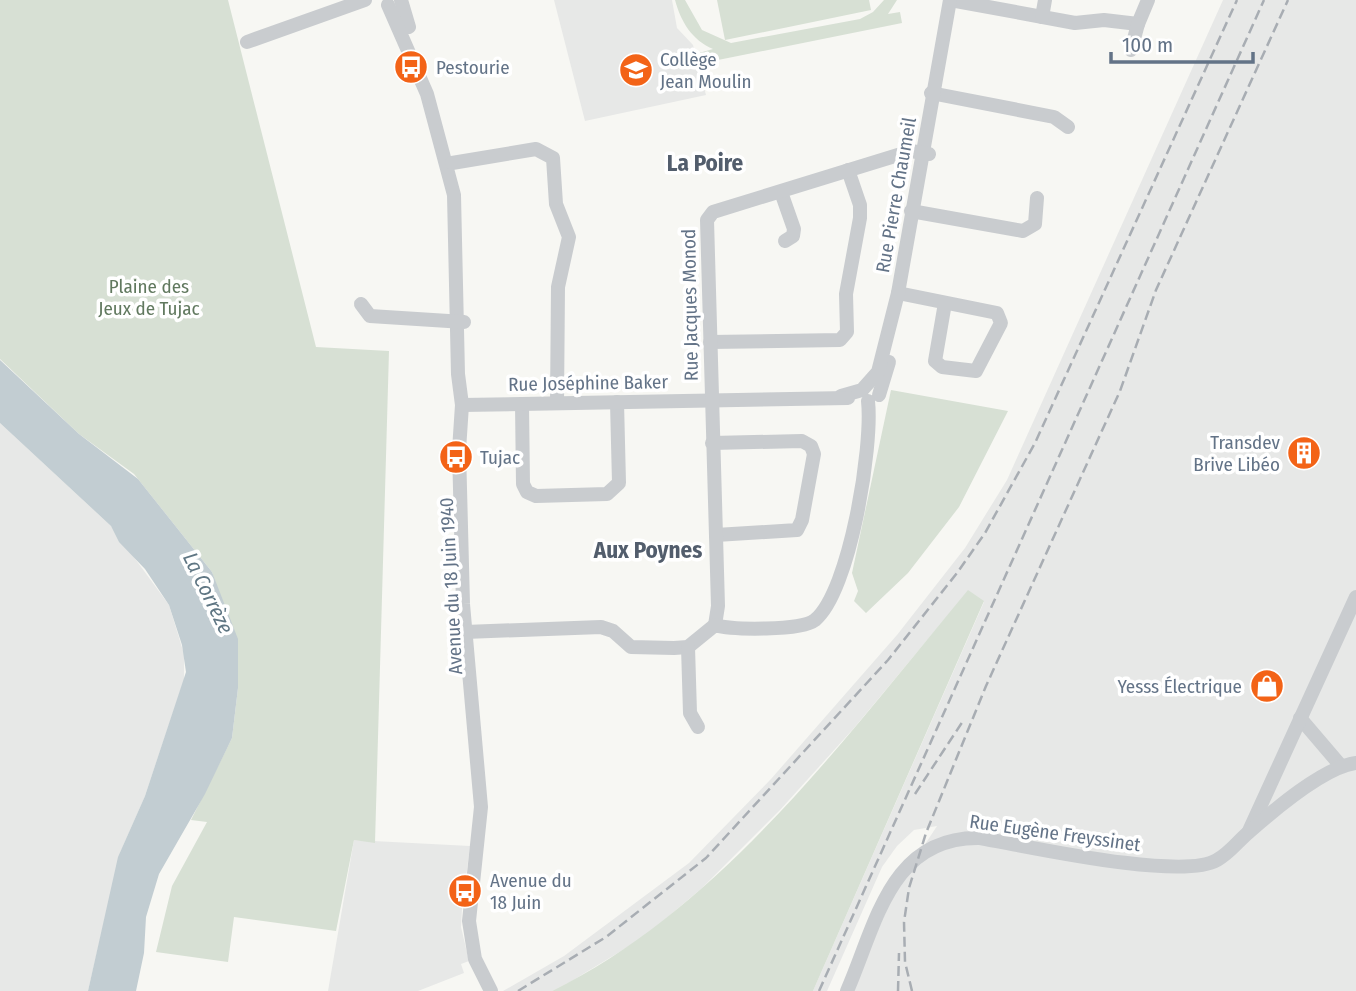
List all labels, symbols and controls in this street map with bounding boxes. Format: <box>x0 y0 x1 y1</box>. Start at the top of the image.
scale bar <box>1111 21 1253 65</box>
text: 100 m <box>1122 32 1173 58</box>
bus stop icon: Pestourie <box>392 48 430 86</box>
place label: Collège Jean Moulin <box>660 48 751 93</box>
school or university icon: Collège Jean Moulin <box>617 51 655 89</box>
place label: Pestourie <box>436 56 510 79</box>
street label: Rue Pierre Chaumeil <box>871 116 921 274</box>
district label: La Poire <box>667 149 743 177</box>
street label: Rue Jacques Monod <box>677 229 703 381</box>
park label: Plaine des Jeux de Tujac <box>98 275 200 320</box>
street label: Rue Joséphine Baker <box>508 370 669 396</box>
place label: Transdev Brive Libéo <box>1193 431 1281 476</box>
building icon: Transdev Brive Libéo <box>1285 434 1323 472</box>
bus stop icon: Tujac <box>437 438 475 476</box>
place label: Tujac <box>480 446 520 469</box>
street label: Avenue du 18 Juin 1940 <box>435 497 467 675</box>
district label: Aux Poynes <box>593 536 702 564</box>
water label: La Corrèze <box>177 548 239 638</box>
shop icon: Yesss Électrique <box>1248 667 1286 705</box>
place label: Yesss Électrique <box>1117 675 1242 698</box>
street label: Rue Eugène Freyssinet <box>968 810 1143 856</box>
place label: Avenue du 18 Juin <box>490 869 572 914</box>
bus stop icon: Avenue du 18 Juin <box>446 872 484 910</box>

